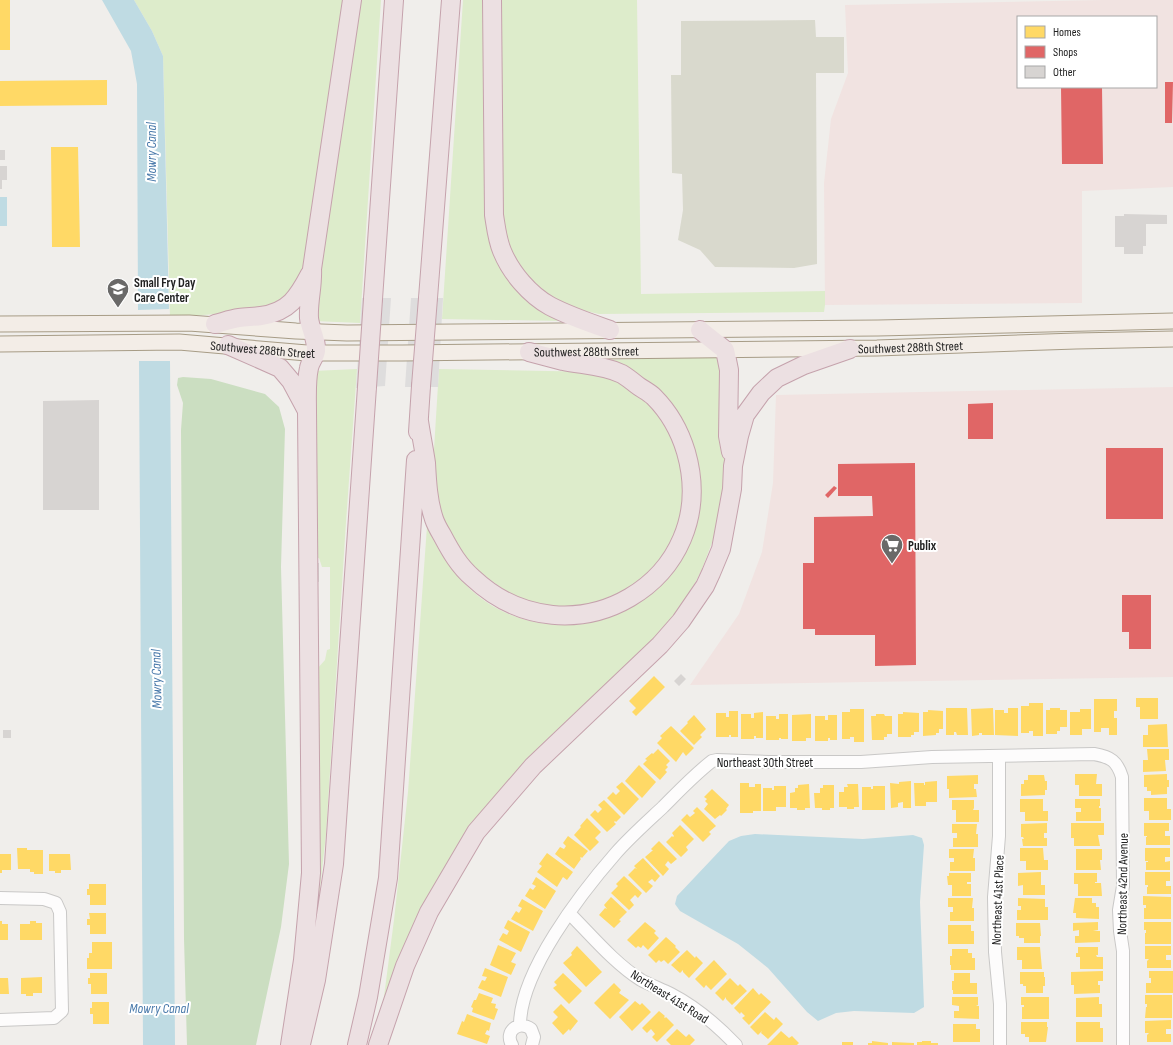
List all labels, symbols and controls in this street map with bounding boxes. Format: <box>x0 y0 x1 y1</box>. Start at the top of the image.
legend <box>1017 16 1157 88</box>
text: Homes <box>1053 25 1081 40</box>
text: Shops <box>1053 45 1078 60</box>
text: Other <box>1053 65 1077 80</box>
water label: Mowry Canal <box>143 122 160 182</box>
place label: Small Fry Day Care Center <box>134 275 196 306</box>
school or university icon: Small Fry Day Care Center <box>105 276 131 309</box>
street label: Southwest 288th Street <box>210 338 315 362</box>
street label: Southwest 288th Street <box>858 338 963 357</box>
street label: Southwest 288th Street <box>534 344 639 361</box>
supermarket icon: Publix <box>879 532 905 565</box>
place label: Publix <box>908 538 937 554</box>
water label: Mowry Canal <box>147 649 166 709</box>
street label: Northeast 30th Street <box>717 755 813 771</box>
street label: Northeast 42nd Avenue <box>1114 833 1132 935</box>
street label: Northeast 41st Place <box>988 855 1008 945</box>
street label: Northeast 41st Road <box>628 967 711 1027</box>
water label: Mowry Canal <box>129 1000 189 1017</box>

